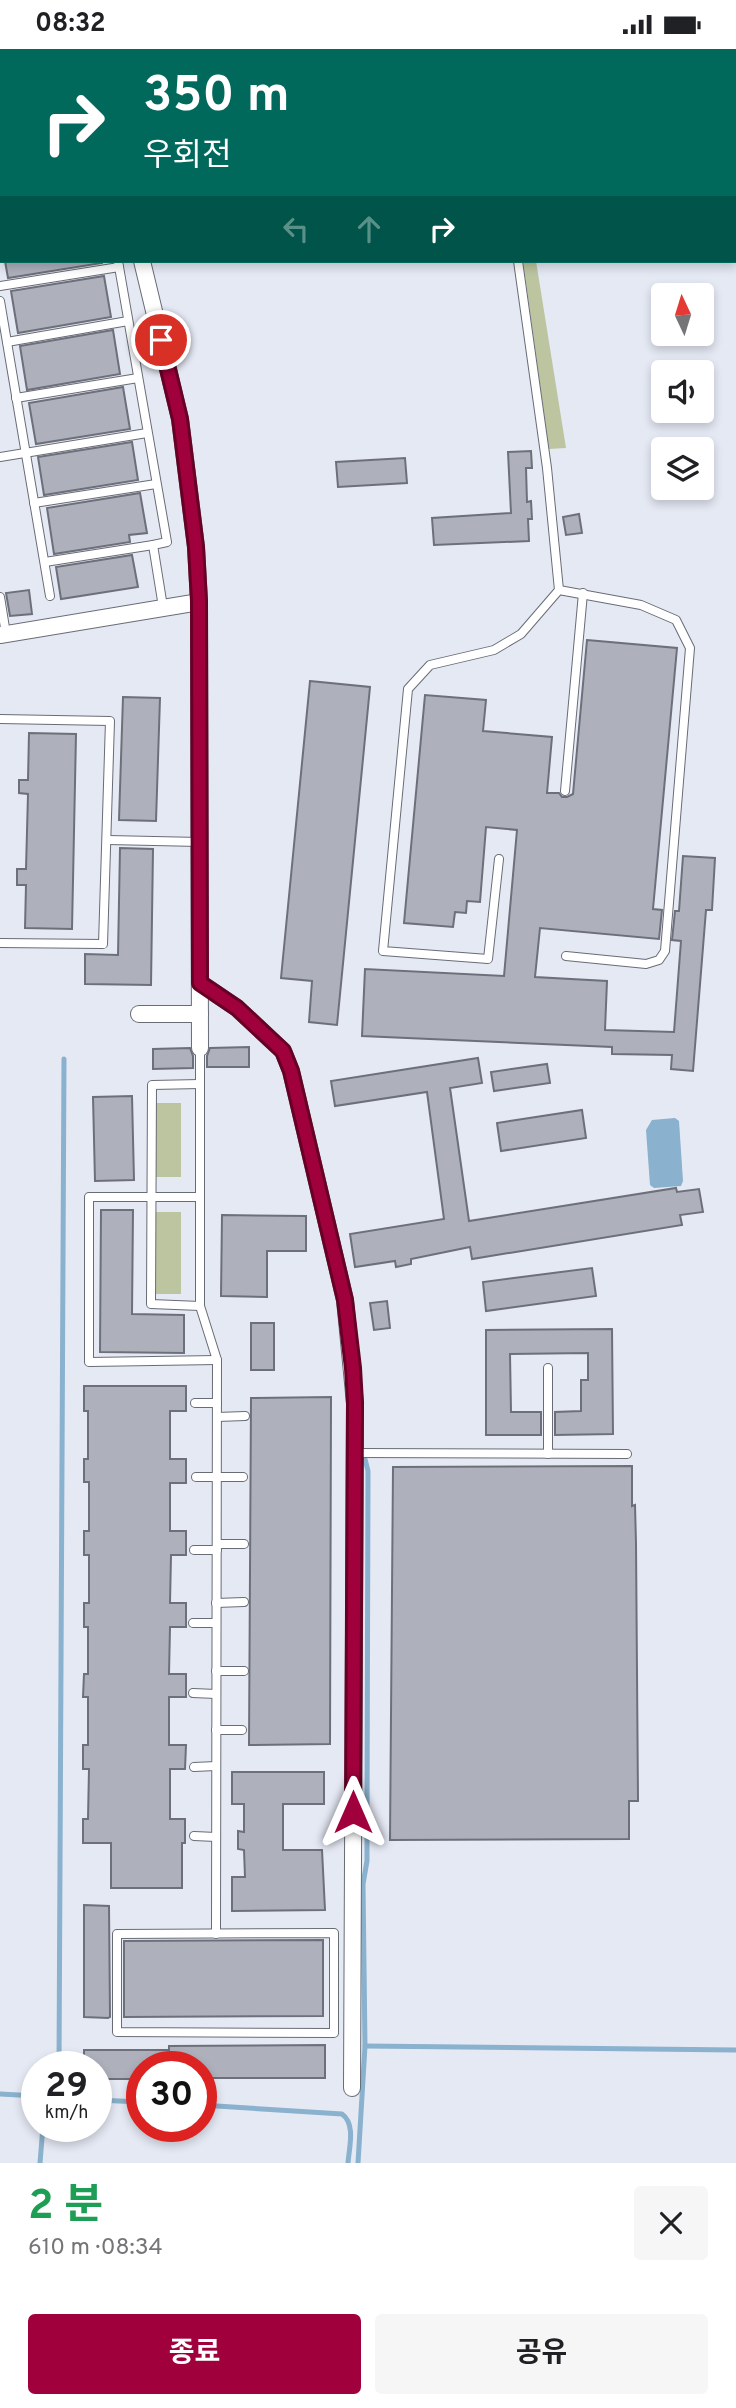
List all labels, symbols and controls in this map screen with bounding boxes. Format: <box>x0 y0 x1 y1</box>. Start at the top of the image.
text: 08:32 <box>35 8 106 41</box>
text: 350 m <box>143 67 290 129</box>
icon: right <box>28 77 119 168</box>
text: 우회전 <box>143 137 231 177</box>
icon: left <box>277 210 315 248</box>
icon: ahead <box>350 210 388 248</box>
icon: right <box>423 210 461 248</box>
north arrow <box>651 283 714 347</box>
map controls <box>651 283 714 500</box>
pin <box>131 310 191 370</box>
icon: arrive <box>142 321 180 359</box>
button: sound <box>651 360 714 423</box>
button: layers <box>651 437 714 500</box>
position arrow <box>316 1775 390 1849</box>
speed limit sign: 30 <box>126 2051 217 2142</box>
text: 29 <box>45 2065 88 2109</box>
text: km/h <box>45 2102 88 2125</box>
text: 2 분 <box>28 2181 103 2234</box>
button: close <box>634 2186 708 2260</box>
text: 610 m · 08:34 <box>28 2234 163 2263</box>
button: 종료 <box>28 2314 361 2394</box>
button: 공유 <box>375 2314 708 2394</box>

